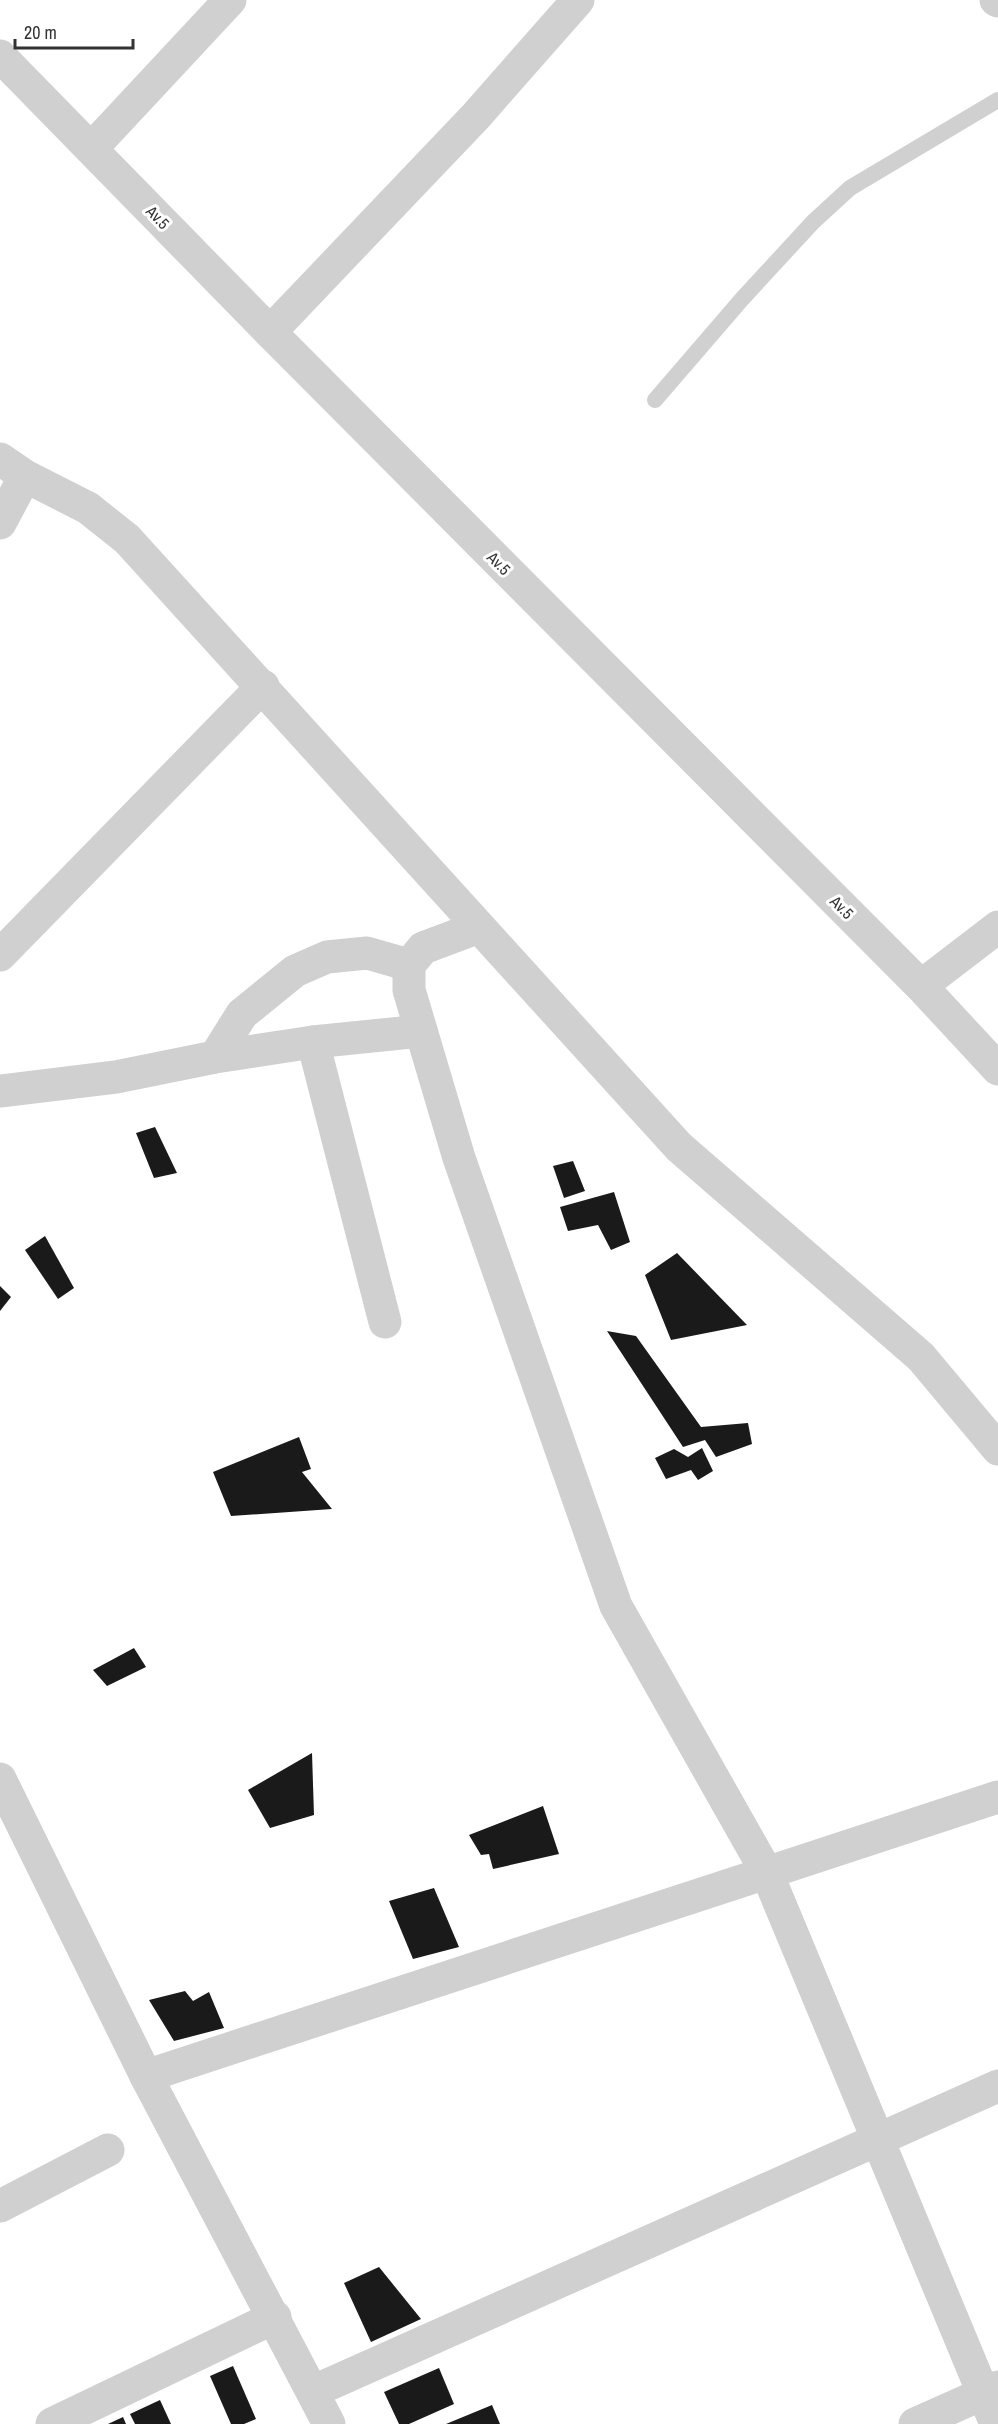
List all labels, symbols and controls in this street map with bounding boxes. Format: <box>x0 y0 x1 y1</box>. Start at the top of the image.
scale bar <box>15 12 134 50</box>
text: 20 m <box>24 20 57 45</box>
street label: Av.5 <box>141 200 175 234</box>
street label: Av.5 <box>482 546 516 580</box>
street label: Av.5 <box>825 890 859 924</box>

